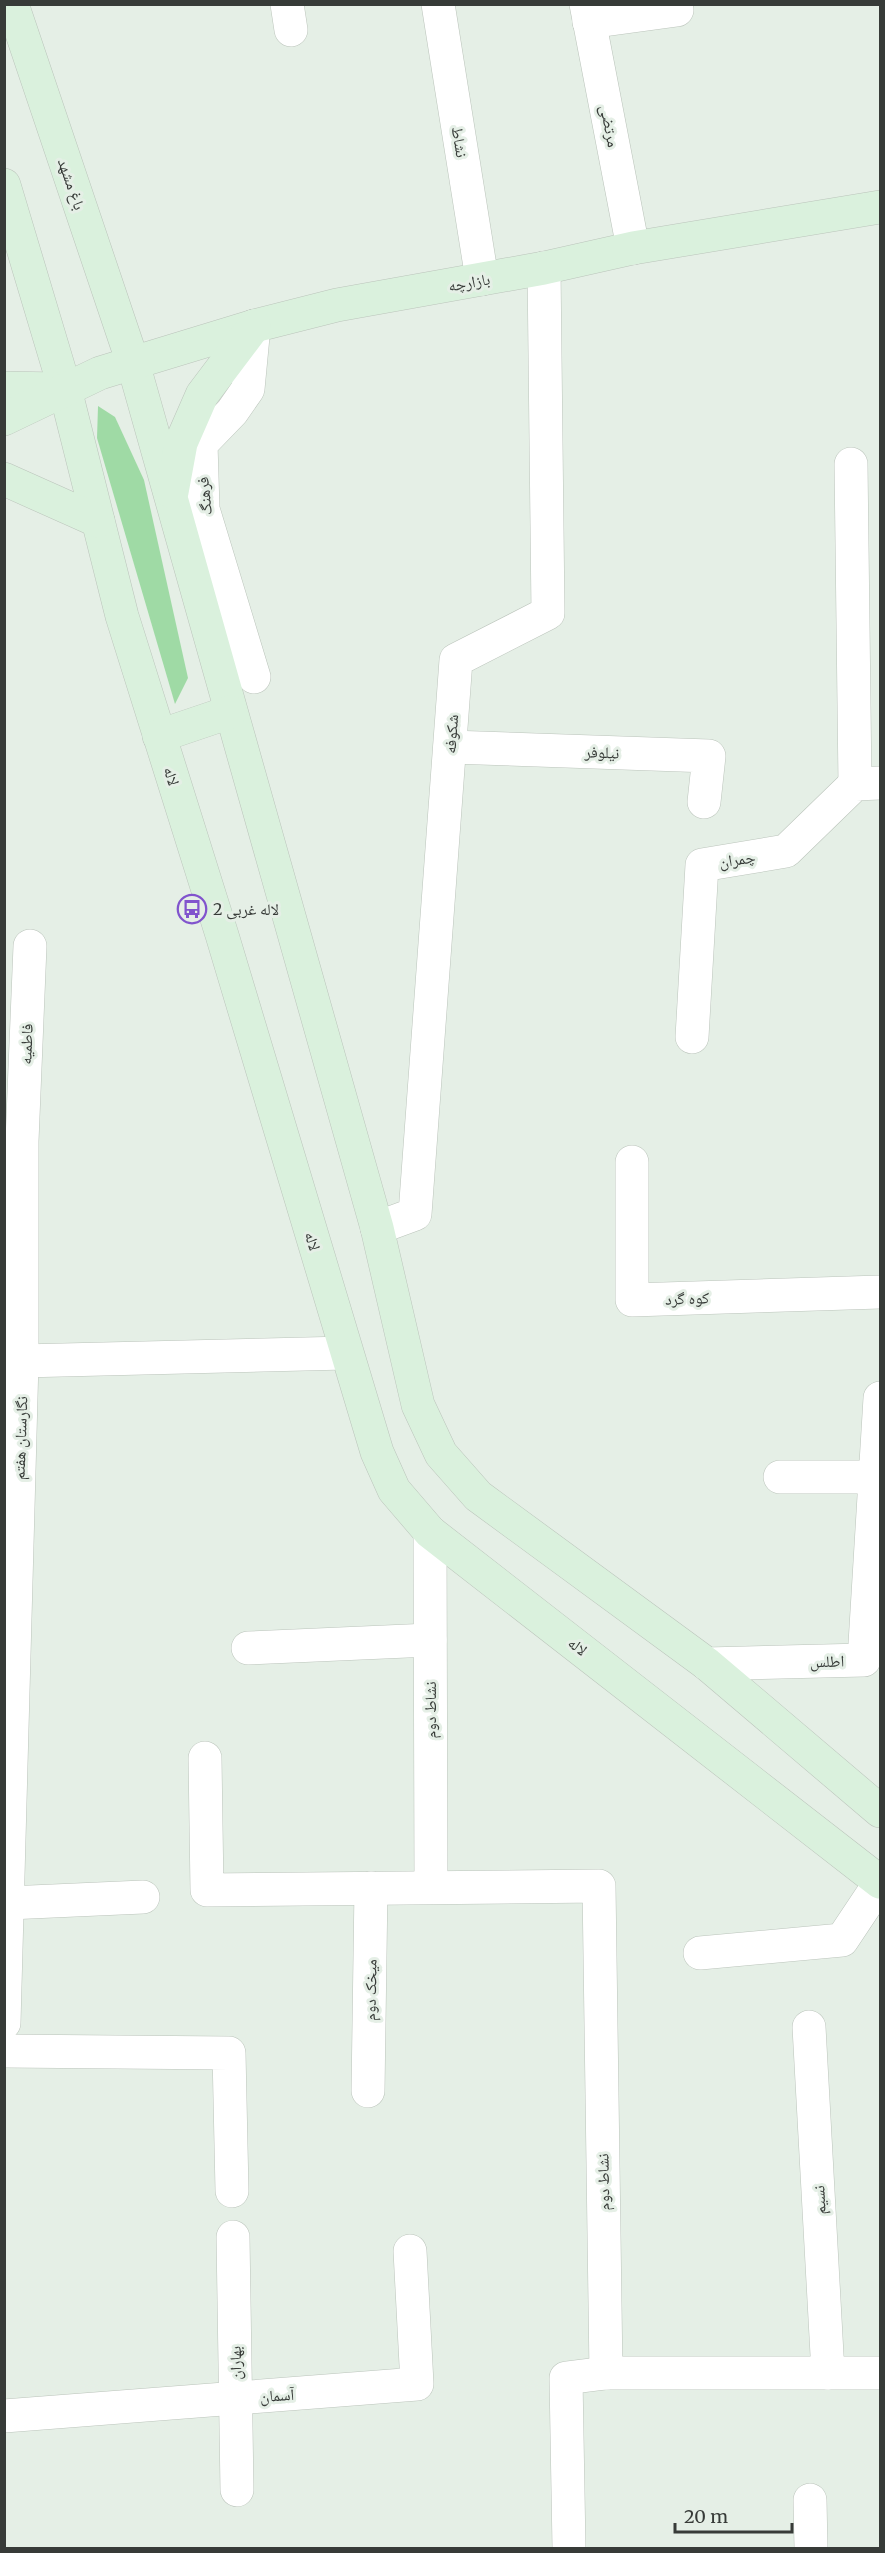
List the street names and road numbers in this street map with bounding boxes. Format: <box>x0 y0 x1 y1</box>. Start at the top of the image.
street label: مرتضی <box>595 103 624 149</box>
street label: نشاط <box>448 125 472 159</box>
street label: باغ مشهد <box>53 155 90 213</box>
street label: بازارچه <box>447 269 491 295</box>
street label: فرهنگ <box>192 476 216 516</box>
street label: شکوفه <box>440 714 462 754</box>
street label: نیلوفر <box>583 741 620 763</box>
street label: لاله <box>160 764 184 788</box>
street label: چمران <box>717 846 757 873</box>
street label: فاطمیه <box>15 1023 37 1065</box>
street label: لاله <box>301 1229 325 1253</box>
street label: کوه گرد <box>665 1287 710 1309</box>
street label: نگارستان هفتم <box>9 1396 32 1480</box>
street label: لاله <box>564 1632 592 1660</box>
street label: اطلس <box>809 1650 845 1673</box>
street label: نشاط دوم <box>420 1681 441 1739</box>
street label: میخک دوم <box>359 1959 382 2021</box>
street label: نشاط دوم <box>593 2153 614 2211</box>
street label: نسیم <box>808 2185 831 2215</box>
street label: بهاران <box>225 2346 246 2380</box>
street label: آسمان <box>259 2384 296 2407</box>

